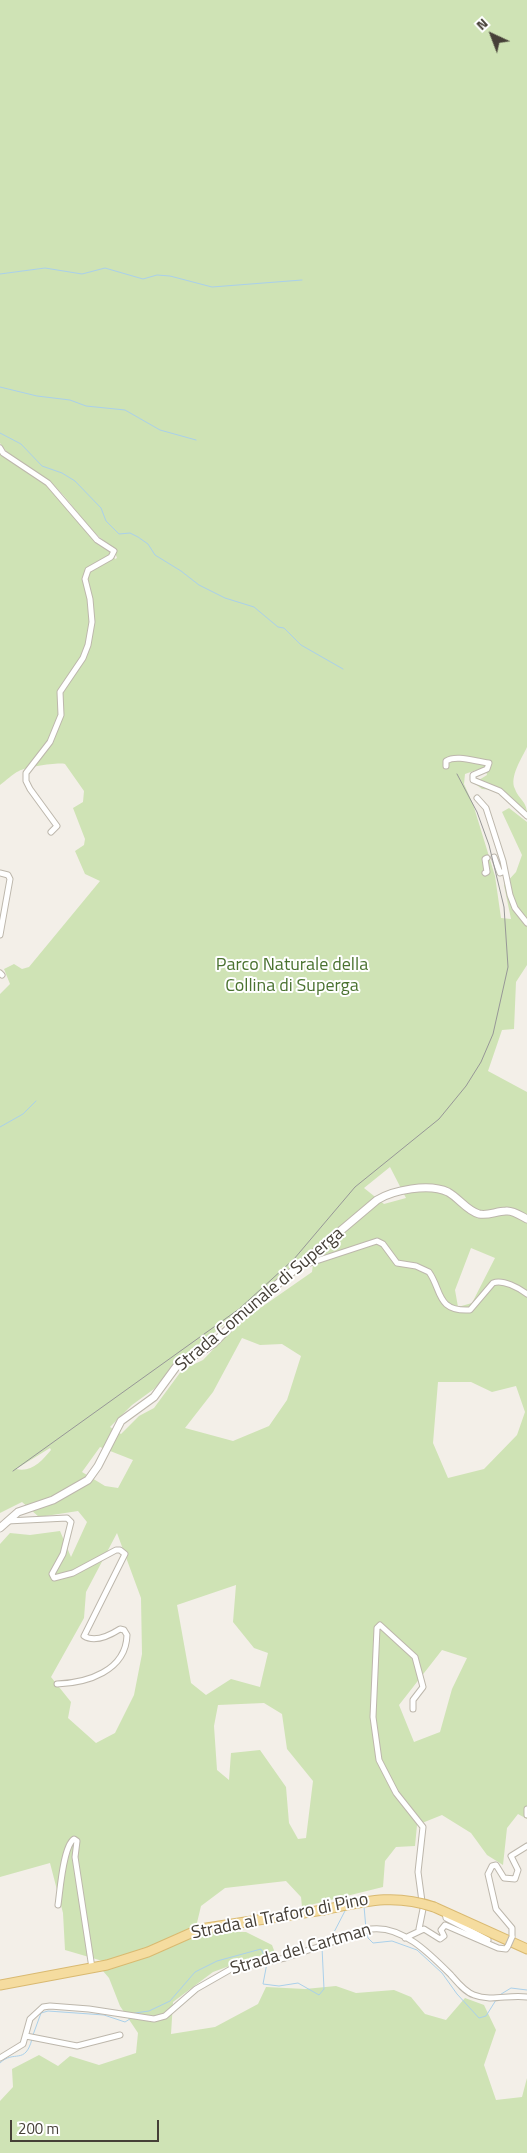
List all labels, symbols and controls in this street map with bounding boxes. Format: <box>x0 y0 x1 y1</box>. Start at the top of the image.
north arrow <box>467 10 517 60</box>
text: N <box>471 13 492 35</box>
park label: Parco Naturale della Collina di Superga <box>216 955 368 998</box>
street label: Strada Comunale di Superga <box>171 1223 349 1377</box>
street label: Strada al Traforo di Pino <box>190 1889 370 1945</box>
street label: Strada del Cartman <box>228 1920 374 1980</box>
scale bar <box>12 2110 161 2142</box>
text: 200 m <box>18 2117 59 2140</box>

